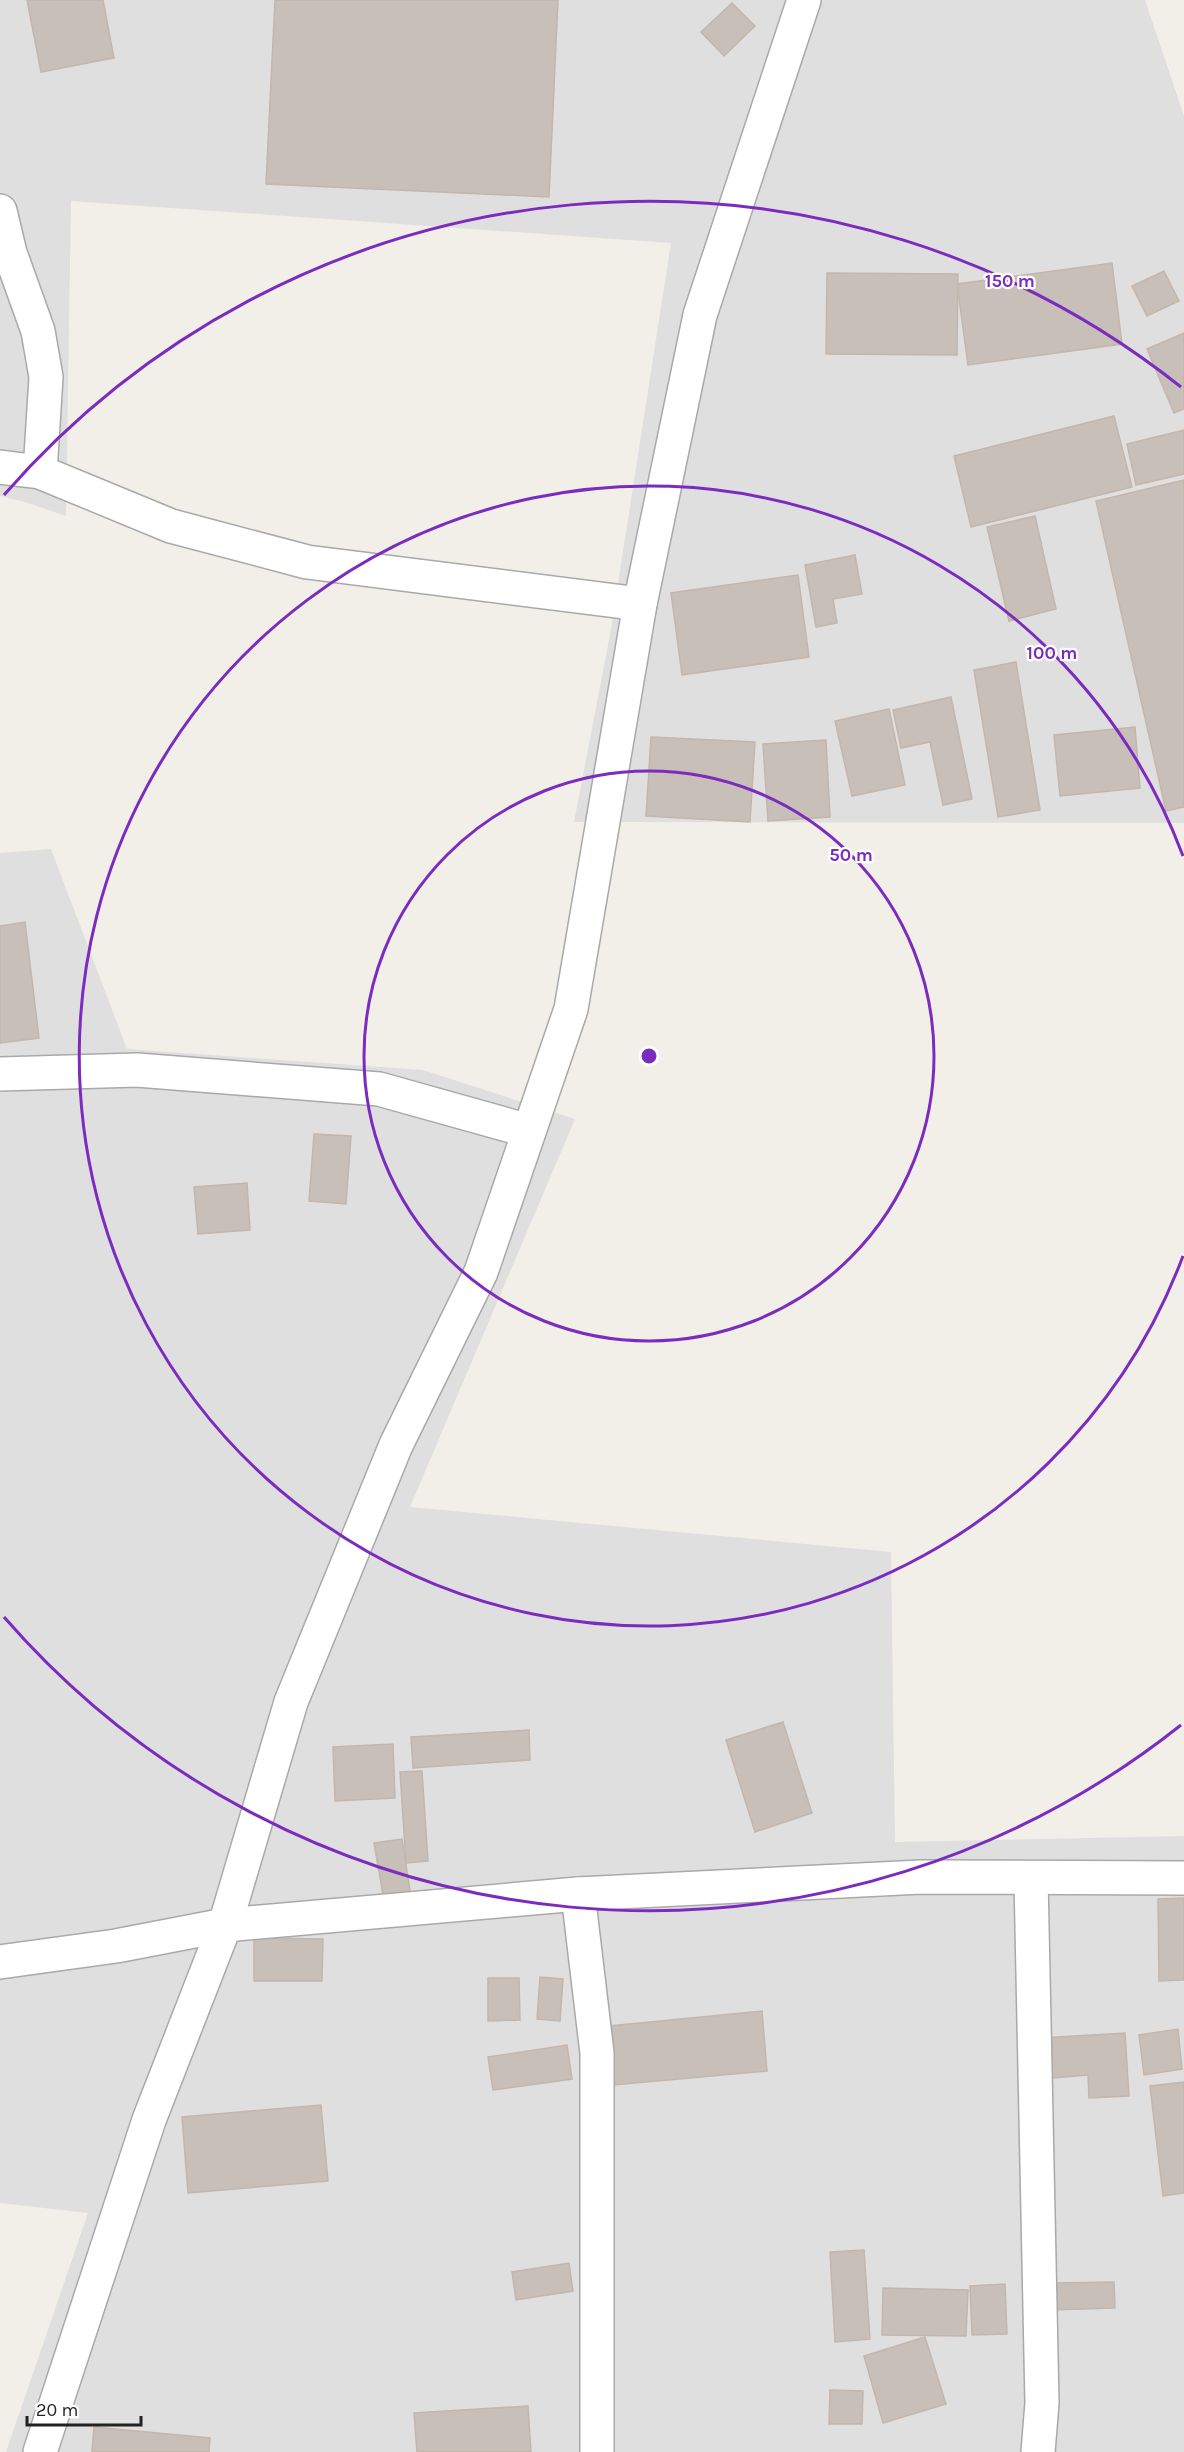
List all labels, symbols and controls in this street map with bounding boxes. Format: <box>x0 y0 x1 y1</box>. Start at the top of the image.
text: 150 m <box>985 270 1035 292</box>
text: 100 m <box>1027 642 1077 664</box>
text: 50 m <box>829 844 873 866</box>
centre of rings <box>639 1046 659 1066</box>
scale bar <box>27 2389 141 2427</box>
text: 20 m <box>36 2399 78 2421</box>

